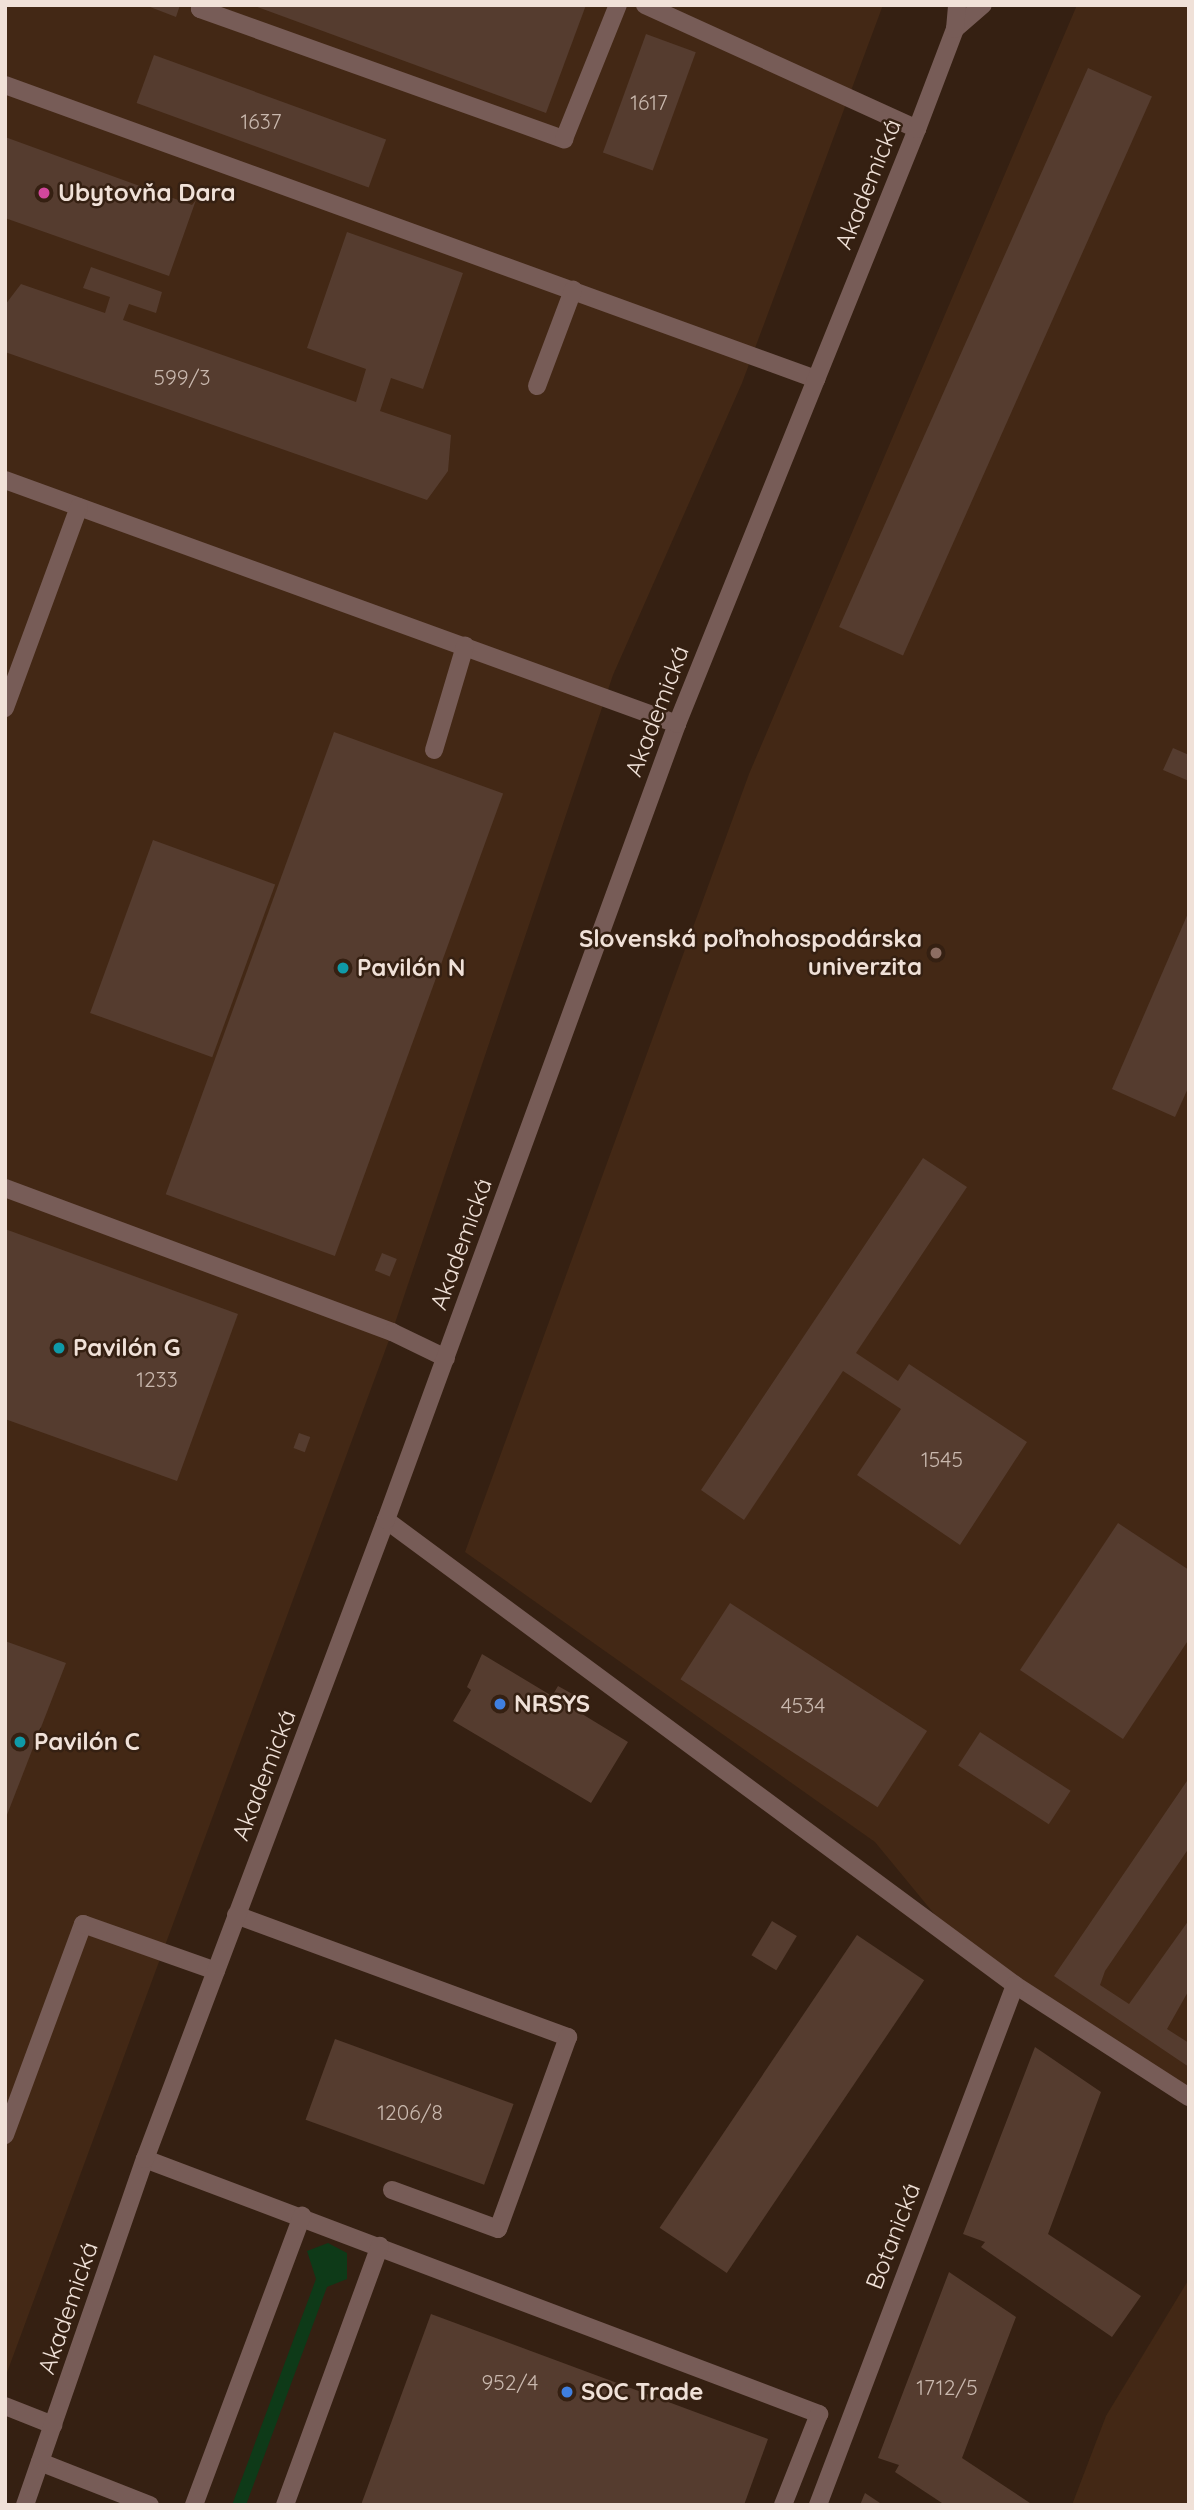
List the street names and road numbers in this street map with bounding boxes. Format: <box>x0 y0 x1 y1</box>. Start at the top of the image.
street label: Akademická <box>829 115 907 253</box>
street label: Akademická <box>619 642 695 780</box>
street label: Akademická <box>424 1174 498 1314</box>
street label: Akademická <box>226 1706 302 1844</box>
street label: Botanická <box>860 2179 926 2293</box>
street label: Akademická <box>32 2238 104 2378</box>

